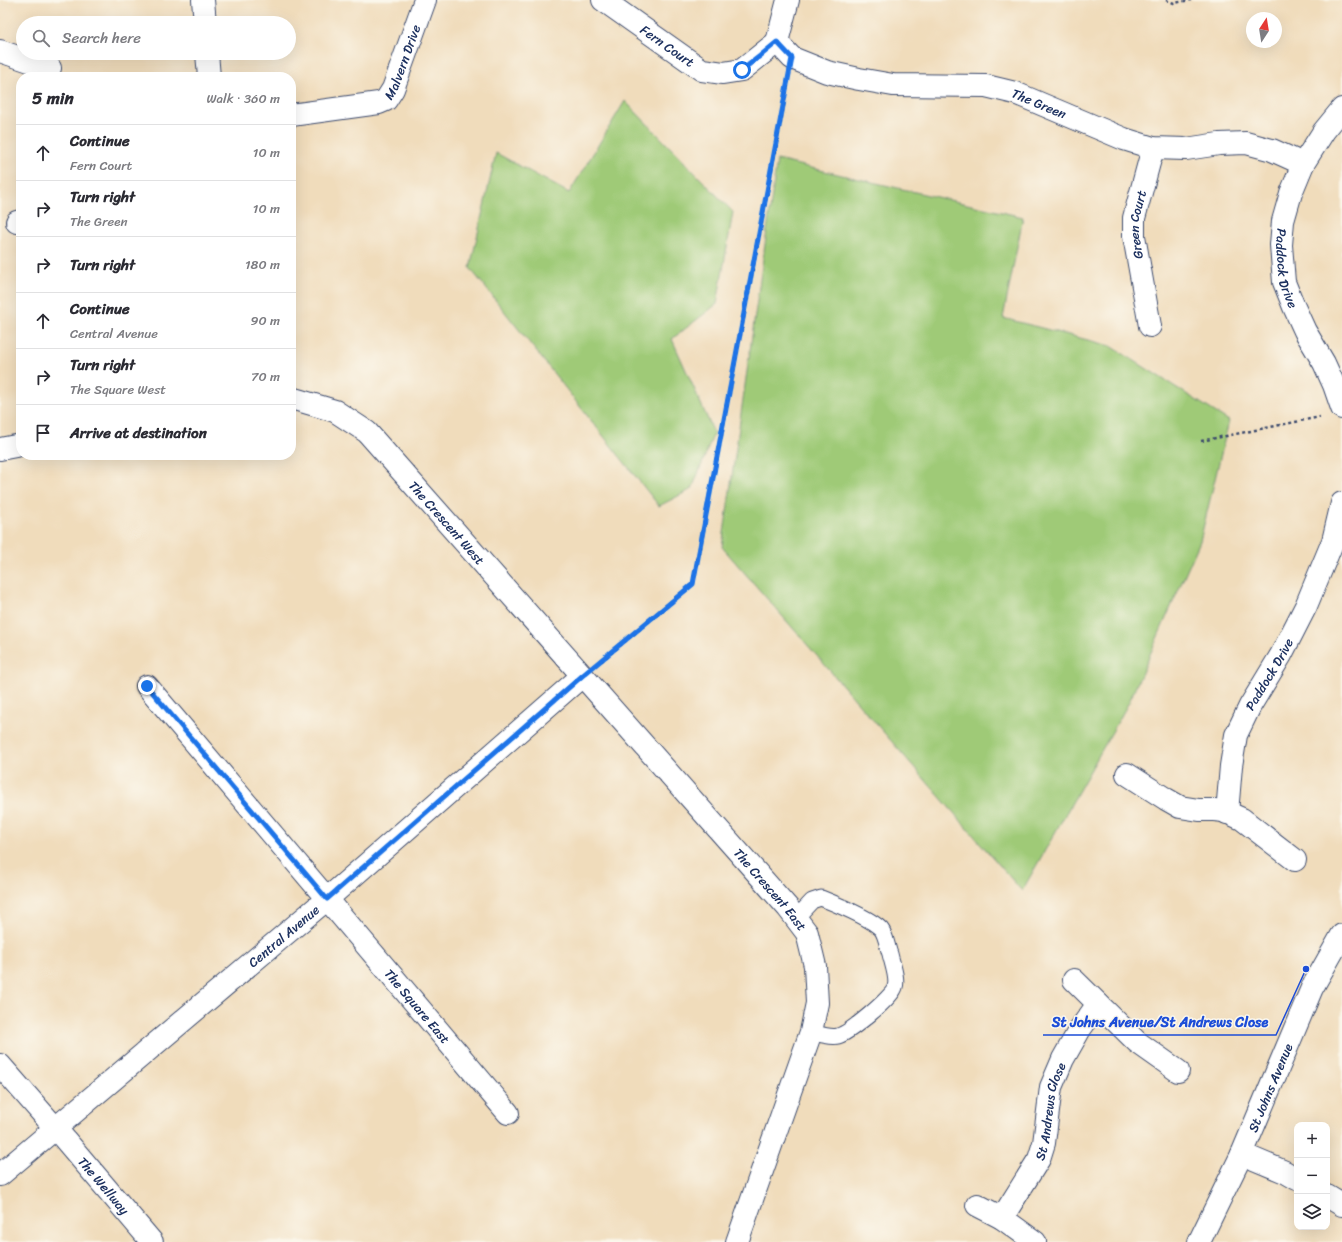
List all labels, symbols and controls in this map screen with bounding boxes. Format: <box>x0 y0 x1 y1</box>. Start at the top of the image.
north arrow <box>1246 12 1282 48</box>
search box <box>16 16 296 60</box>
street label: Fern Court <box>635 19 700 74</box>
street label: Malvern Drive <box>378 21 427 105</box>
text: Search here <box>62 25 141 51</box>
icon: search <box>30 27 52 49</box>
route start <box>733 61 751 79</box>
street label: The Green <box>1008 82 1070 125</box>
text: 5 min <box>32 83 74 113</box>
text: Walk · 360 m <box>206 87 280 110</box>
text: Continue <box>70 128 130 154</box>
text: 10 m <box>253 141 280 164</box>
icon: ahead <box>32 142 54 164</box>
text: Fern Court <box>70 154 132 177</box>
text: Turn right <box>70 184 135 210</box>
street label: Green Court <box>1123 187 1153 261</box>
text: 10 m <box>253 197 280 220</box>
icon: right <box>32 198 54 220</box>
text: The Green <box>70 210 128 233</box>
street label: Paddock Drive <box>1269 227 1304 312</box>
text: Turn right <box>70 252 135 278</box>
text: 180 m <box>245 253 280 276</box>
icon: right <box>32 254 54 276</box>
text: Continue <box>70 296 130 322</box>
text: 90 m <box>250 309 280 332</box>
icon: ahead <box>32 310 54 332</box>
text: Central Avenue <box>70 322 158 345</box>
text: Turn right <box>70 352 135 378</box>
text: 70 m <box>251 365 280 388</box>
icon: right <box>32 366 54 388</box>
text: The Square West <box>70 378 166 401</box>
text: Arrive at destination <box>70 420 207 446</box>
icon: arrive <box>32 422 54 444</box>
street label: The Crescent West <box>403 475 491 571</box>
street label: Paddock Drive <box>1239 634 1300 715</box>
route end <box>138 677 156 695</box>
street label: The Crescent East <box>728 843 813 936</box>
street label: Central Avenue <box>243 899 325 973</box>
street label: The Square East <box>378 963 456 1049</box>
callout: St Johns Avenue/St Andrews Close <box>1043 1009 1276 1035</box>
text: St Johns Avenue/St Andrews Close <box>1051 1010 1269 1035</box>
street label: St Johns Avenue <box>1241 1040 1299 1136</box>
street label: St Andrews Close <box>1028 1059 1072 1163</box>
map controls <box>1294 1122 1330 1230</box>
button: + <box>1294 1122 1330 1158</box>
street label: The Wellway <box>72 1151 135 1220</box>
button: − <box>1294 1158 1330 1194</box>
button: layers <box>1294 1194 1330 1230</box>

